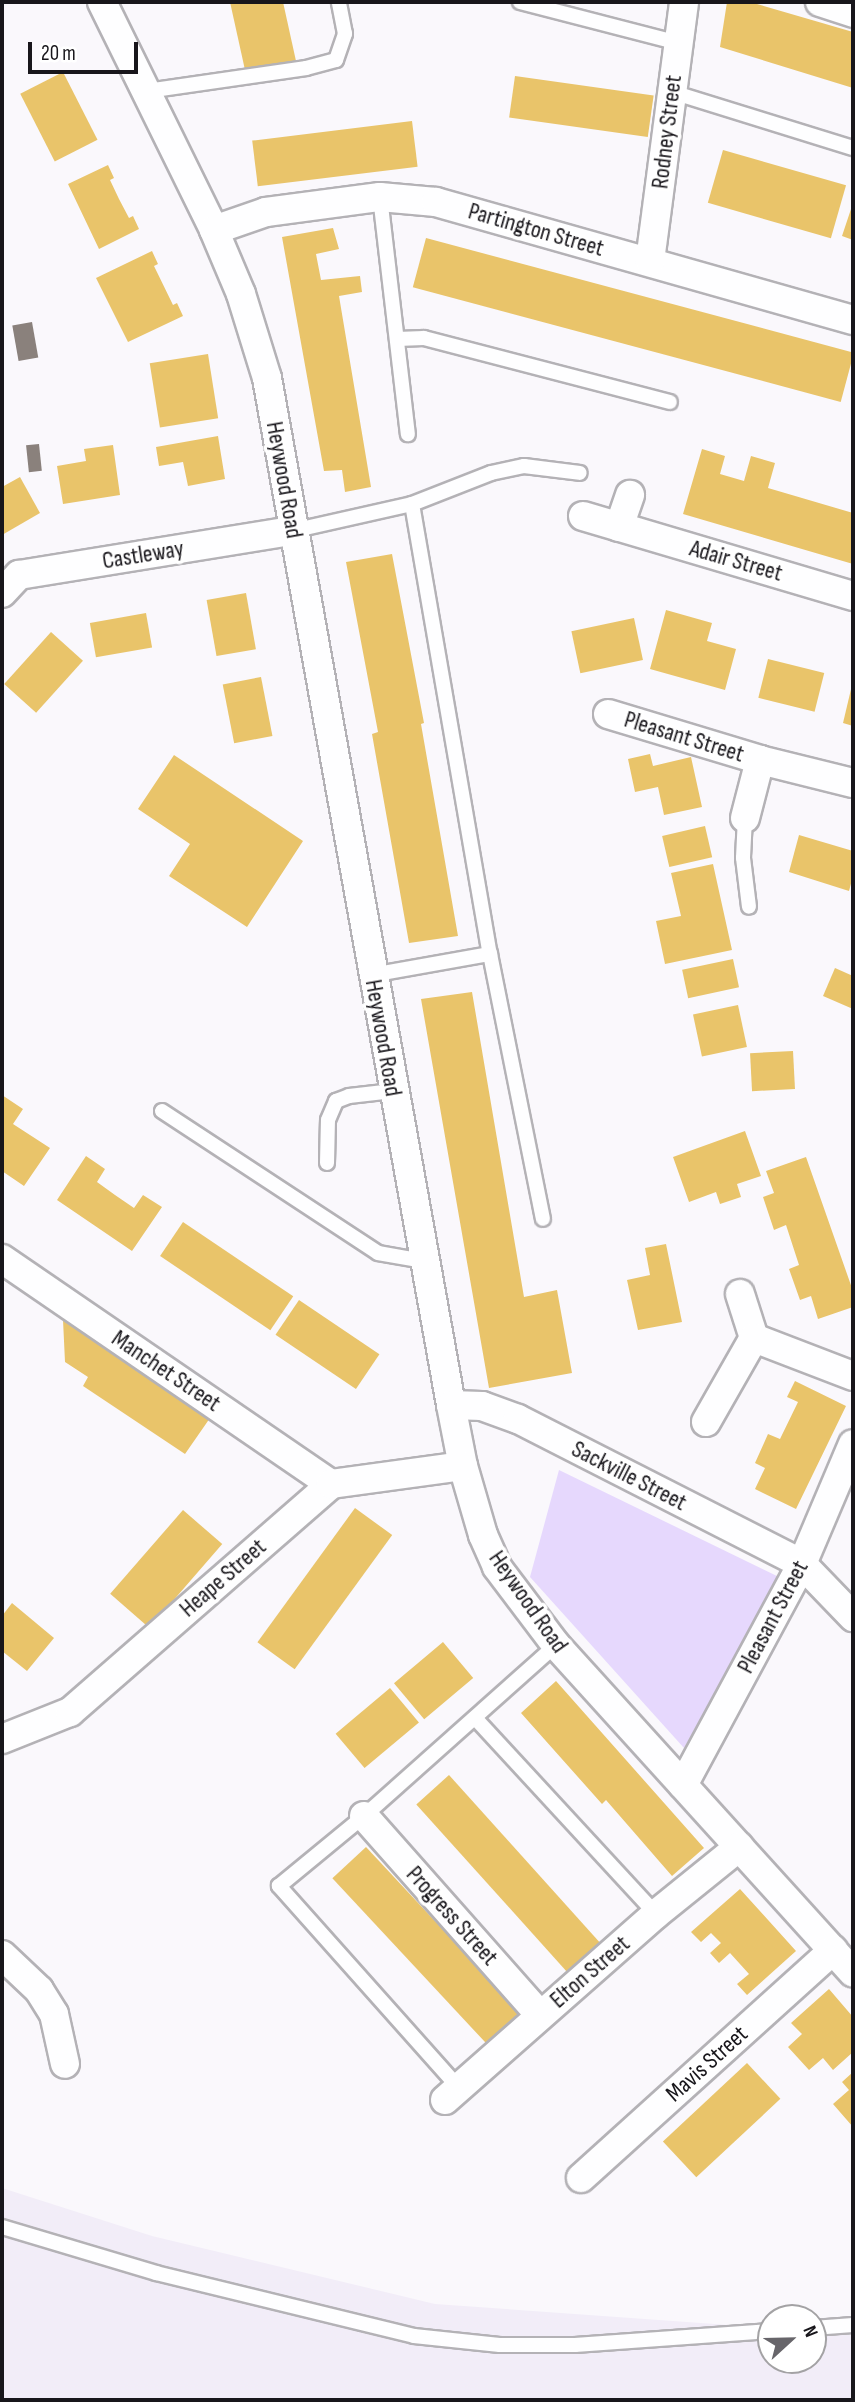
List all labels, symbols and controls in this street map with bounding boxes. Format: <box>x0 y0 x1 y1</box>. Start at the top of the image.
scale bar <box>32 28 142 72</box>
text: 20 m <box>41 41 76 66</box>
street label: Rodney Street <box>646 74 688 190</box>
street label: Partington Street <box>465 197 607 263</box>
street label: Heywood Road <box>260 419 308 541</box>
street label: Castleway <box>100 534 186 576</box>
street label: Adair Street <box>686 534 786 588</box>
street label: Pleasant Street <box>621 705 747 769</box>
street label: Heywood Road <box>359 977 407 1099</box>
street label: Manchet Street <box>106 1324 226 1418</box>
street label: Sackville Street <box>567 1435 691 1517</box>
street label: Heape Street <box>174 1533 272 1623</box>
street label: Heywood Road <box>482 1545 574 1659</box>
street label: Pleasant Street <box>731 1556 815 1678</box>
street label: Progress Street <box>400 1860 504 1972</box>
street label: Elton Street <box>544 1930 636 2014</box>
street label: Mavis Street <box>660 2020 754 2108</box>
north arrow <box>757 2304 827 2374</box>
text: N <box>798 2323 823 2341</box>

